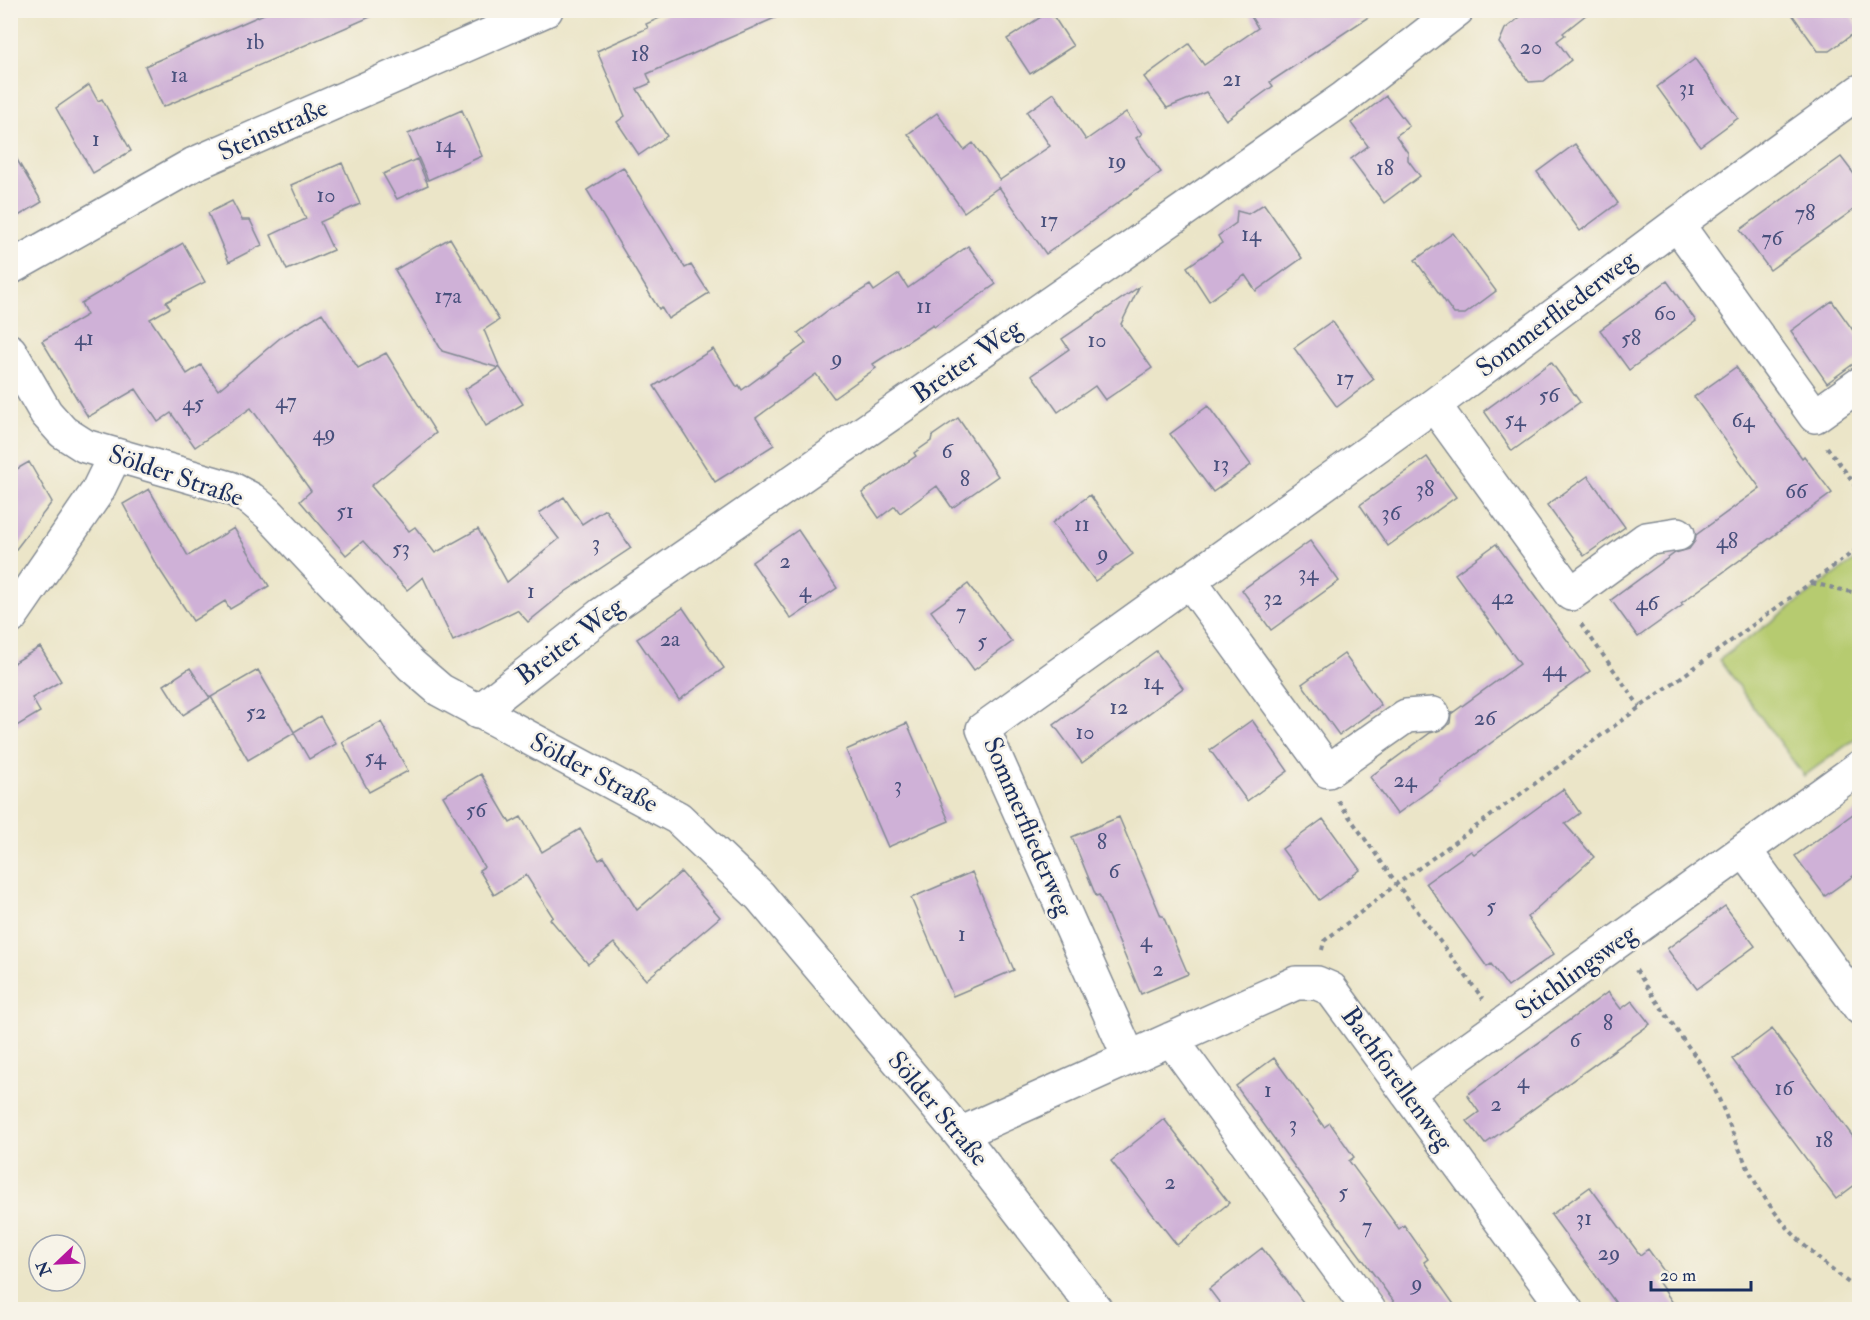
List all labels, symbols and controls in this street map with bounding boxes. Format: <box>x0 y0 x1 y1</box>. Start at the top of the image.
house number: 1b <box>246 28 265 56</box>
house number: 20 <box>1520 33 1542 61</box>
house number: 18 <box>631 40 649 68</box>
house number: 1a <box>171 61 188 89</box>
house number: 21 <box>1222 65 1242 93</box>
house number: 31 <box>1679 74 1695 102</box>
street label: Steinstraße <box>213 92 333 168</box>
house number: 1 <box>92 125 100 153</box>
house number: 14 <box>435 131 456 159</box>
house number: 19 <box>1107 147 1127 175</box>
house number: 18 <box>1376 154 1394 182</box>
house number: 10 <box>316 181 336 209</box>
house number: 78 <box>1795 199 1815 227</box>
house number: 17 <box>1040 206 1058 234</box>
house number: 14 <box>1241 220 1262 248</box>
house number: 76 <box>1761 224 1785 252</box>
street label: Sommerfliederweg <box>1470 243 1643 385</box>
house number: 17a <box>435 282 462 310</box>
house number: 11 <box>916 292 932 320</box>
house number: 60 <box>1654 299 1676 327</box>
street label: Breiter Weg <box>906 311 1029 410</box>
house number: 41 <box>74 324 94 352</box>
house number: 58 <box>1621 324 1641 352</box>
house number: 10 <box>1087 326 1107 354</box>
house number: 9 <box>829 344 843 372</box>
house number: 17 <box>1336 364 1354 392</box>
house number: 56 <box>1539 381 1561 409</box>
house number: 47 <box>275 387 297 415</box>
house number: 45 <box>182 389 204 417</box>
house number: 54 <box>1505 405 1527 433</box>
house number: 64 <box>1732 406 1756 434</box>
house number: 49 <box>312 419 336 447</box>
house number: 6 <box>941 437 954 465</box>
street label: Sölder Straße <box>104 438 248 514</box>
house number: 13 <box>1213 450 1229 478</box>
house number: 8 <box>960 465 970 493</box>
house number: 38 <box>1416 475 1434 503</box>
house number: 66 <box>1785 477 1809 505</box>
house number: 51 <box>336 497 354 525</box>
house number: 36 <box>1381 499 1403 527</box>
house number: 11 <box>1074 510 1090 538</box>
house number: 48 <box>1716 527 1738 555</box>
house number: 3 <box>592 529 600 557</box>
house number: 53 <box>392 534 410 562</box>
house number: 9 <box>1095 539 1109 567</box>
house number: 2 <box>779 547 791 575</box>
house number: 34 <box>1298 559 1319 587</box>
house number: 4 <box>799 576 812 604</box>
house number: 1 <box>527 577 535 605</box>
house number: 42 <box>1491 583 1515 611</box>
house number: 32 <box>1263 584 1283 612</box>
street label: Breiter Weg <box>510 589 631 692</box>
house number: 46 <box>1636 589 1660 617</box>
house number: 7 <box>956 598 966 626</box>
house number: 2a <box>660 625 681 653</box>
house number: 5 <box>977 627 987 655</box>
house number: 44 <box>1542 655 1567 683</box>
house number: 14 <box>1143 668 1164 696</box>
house number: 12 <box>1109 693 1129 721</box>
house number: 52 <box>246 698 266 726</box>
house number: 26 <box>1474 704 1498 732</box>
house number: 10 <box>1075 718 1095 746</box>
street label: Sölder Straße <box>525 726 664 820</box>
street label: Sommerfliederweg <box>976 732 1081 923</box>
house number: 54 <box>365 743 387 771</box>
house number: 24 <box>1393 766 1418 794</box>
house number: 3 <box>894 771 902 799</box>
house number: 56 <box>466 796 488 824</box>
house number: 8 <box>1097 828 1107 856</box>
house number: 6 <box>1108 857 1121 885</box>
house number: 5 <box>1486 892 1496 920</box>
street label: Stichlingsweg <box>1509 917 1644 1027</box>
house number: 1 <box>958 920 966 948</box>
house number: 4 <box>1140 926 1153 954</box>
house number: 2 <box>1152 955 1164 983</box>
street label: Bachforellenweg <box>1334 1001 1461 1158</box>
house number: 8 <box>1603 1009 1613 1037</box>
house number: 6 <box>1569 1026 1582 1054</box>
street label: Sölder Straße <box>881 1045 995 1173</box>
house number: 4 <box>1517 1067 1530 1095</box>
house number: 16 <box>1775 1074 1795 1102</box>
house number: 1 <box>1264 1076 1272 1104</box>
house number: 2 <box>1490 1090 1502 1118</box>
house number: 3 <box>1289 1110 1297 1138</box>
house number: 18 <box>1815 1126 1833 1154</box>
house number: 2 <box>1164 1168 1176 1196</box>
house number: 5 <box>1338 1178 1348 1206</box>
house number: 31 <box>1576 1204 1592 1232</box>
house number: 7 <box>1362 1212 1372 1240</box>
north arrow <box>27 1233 87 1293</box>
house number: 29 <box>1598 1239 1620 1267</box>
scale bar <box>1651 1254 1752 1292</box>
text: N <box>32 1257 57 1280</box>
text: 20 m <box>1660 1264 1696 1287</box>
house number: 9 <box>1409 1269 1423 1297</box>

